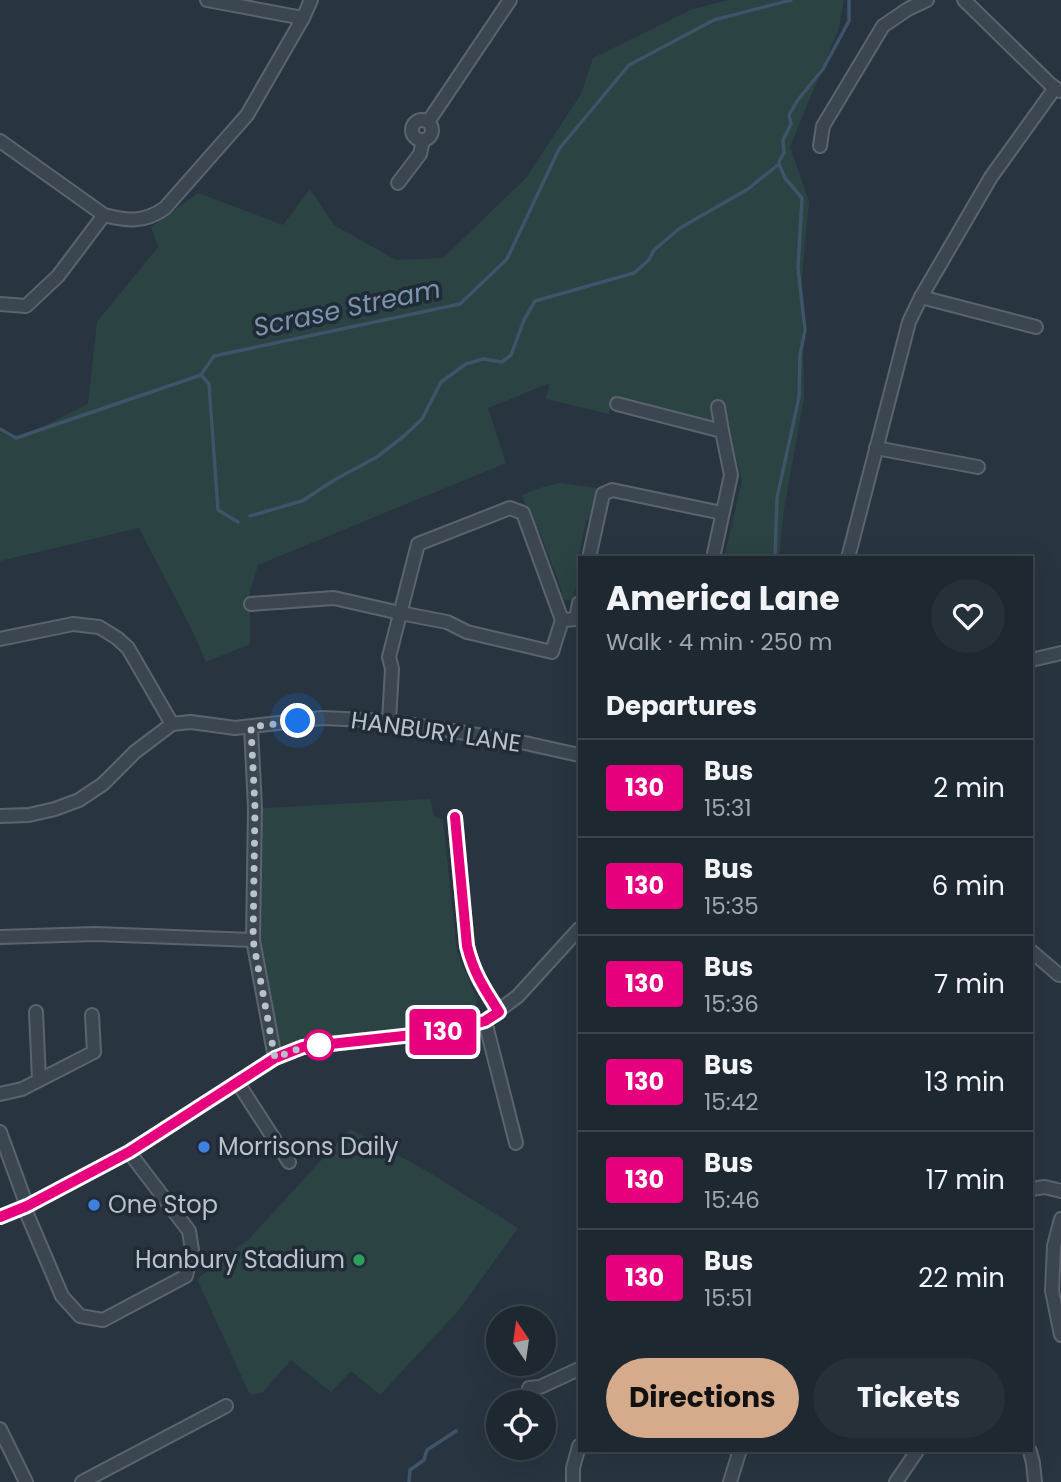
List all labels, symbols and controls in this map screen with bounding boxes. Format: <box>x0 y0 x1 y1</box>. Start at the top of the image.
water label: Scrase Stream <box>250 271 444 345</box>
text: America Lane <box>606 575 840 622</box>
button: heart <box>931 579 1005 653</box>
text: Walk · 4 min · 250 m <box>606 626 832 658</box>
text: Departures <box>606 688 757 724</box>
your location <box>280 703 315 738</box>
street label: HANBURY LANE <box>349 703 523 760</box>
text: Bus <box>704 753 753 789</box>
text: 2 min <box>933 770 1005 806</box>
text: 130 <box>625 771 664 804</box>
text: 15:31 <box>704 792 752 824</box>
text: Bus <box>704 851 753 887</box>
text: 6 min <box>932 868 1005 904</box>
text: 130 <box>625 869 664 902</box>
text: 15:35 <box>704 890 759 922</box>
text: Bus <box>704 949 753 985</box>
text: 7 min <box>934 966 1005 1002</box>
text: 130 <box>625 967 664 1000</box>
text: 15:36 <box>704 988 759 1020</box>
line badge: 130 <box>403 1009 483 1055</box>
text: 130 <box>423 1015 463 1048</box>
unlabelled marker <box>304 1030 334 1060</box>
text: Bus <box>704 1047 753 1083</box>
text: 13 min <box>925 1064 1005 1100</box>
text: 130 <box>625 1065 664 1098</box>
text: 15:42 <box>704 1086 758 1118</box>
place label: Morrisons Daily <box>218 1130 399 1163</box>
marker: Morrisons Daily <box>196 1139 212 1155</box>
text: Bus <box>704 1145 753 1181</box>
text: 17 min <box>926 1162 1005 1198</box>
text: 130 <box>625 1163 664 1196</box>
text: 15:46 <box>704 1184 760 1216</box>
place label: One Stop <box>108 1188 218 1221</box>
marker: One Stop <box>86 1197 102 1213</box>
place label: Hanbury Stadium <box>135 1243 345 1276</box>
text: Bus <box>704 1243 753 1279</box>
marker: Hanbury Stadium <box>351 1252 367 1268</box>
text: 22 min <box>918 1260 1005 1296</box>
text: 130 <box>625 1261 664 1294</box>
text: 15:51 <box>704 1282 753 1314</box>
north arrow <box>486 1306 556 1376</box>
map controls <box>486 1306 556 1460</box>
button: Directions <box>606 1358 799 1438</box>
button: Tickets <box>813 1358 1005 1438</box>
button: locate <box>486 1390 556 1460</box>

